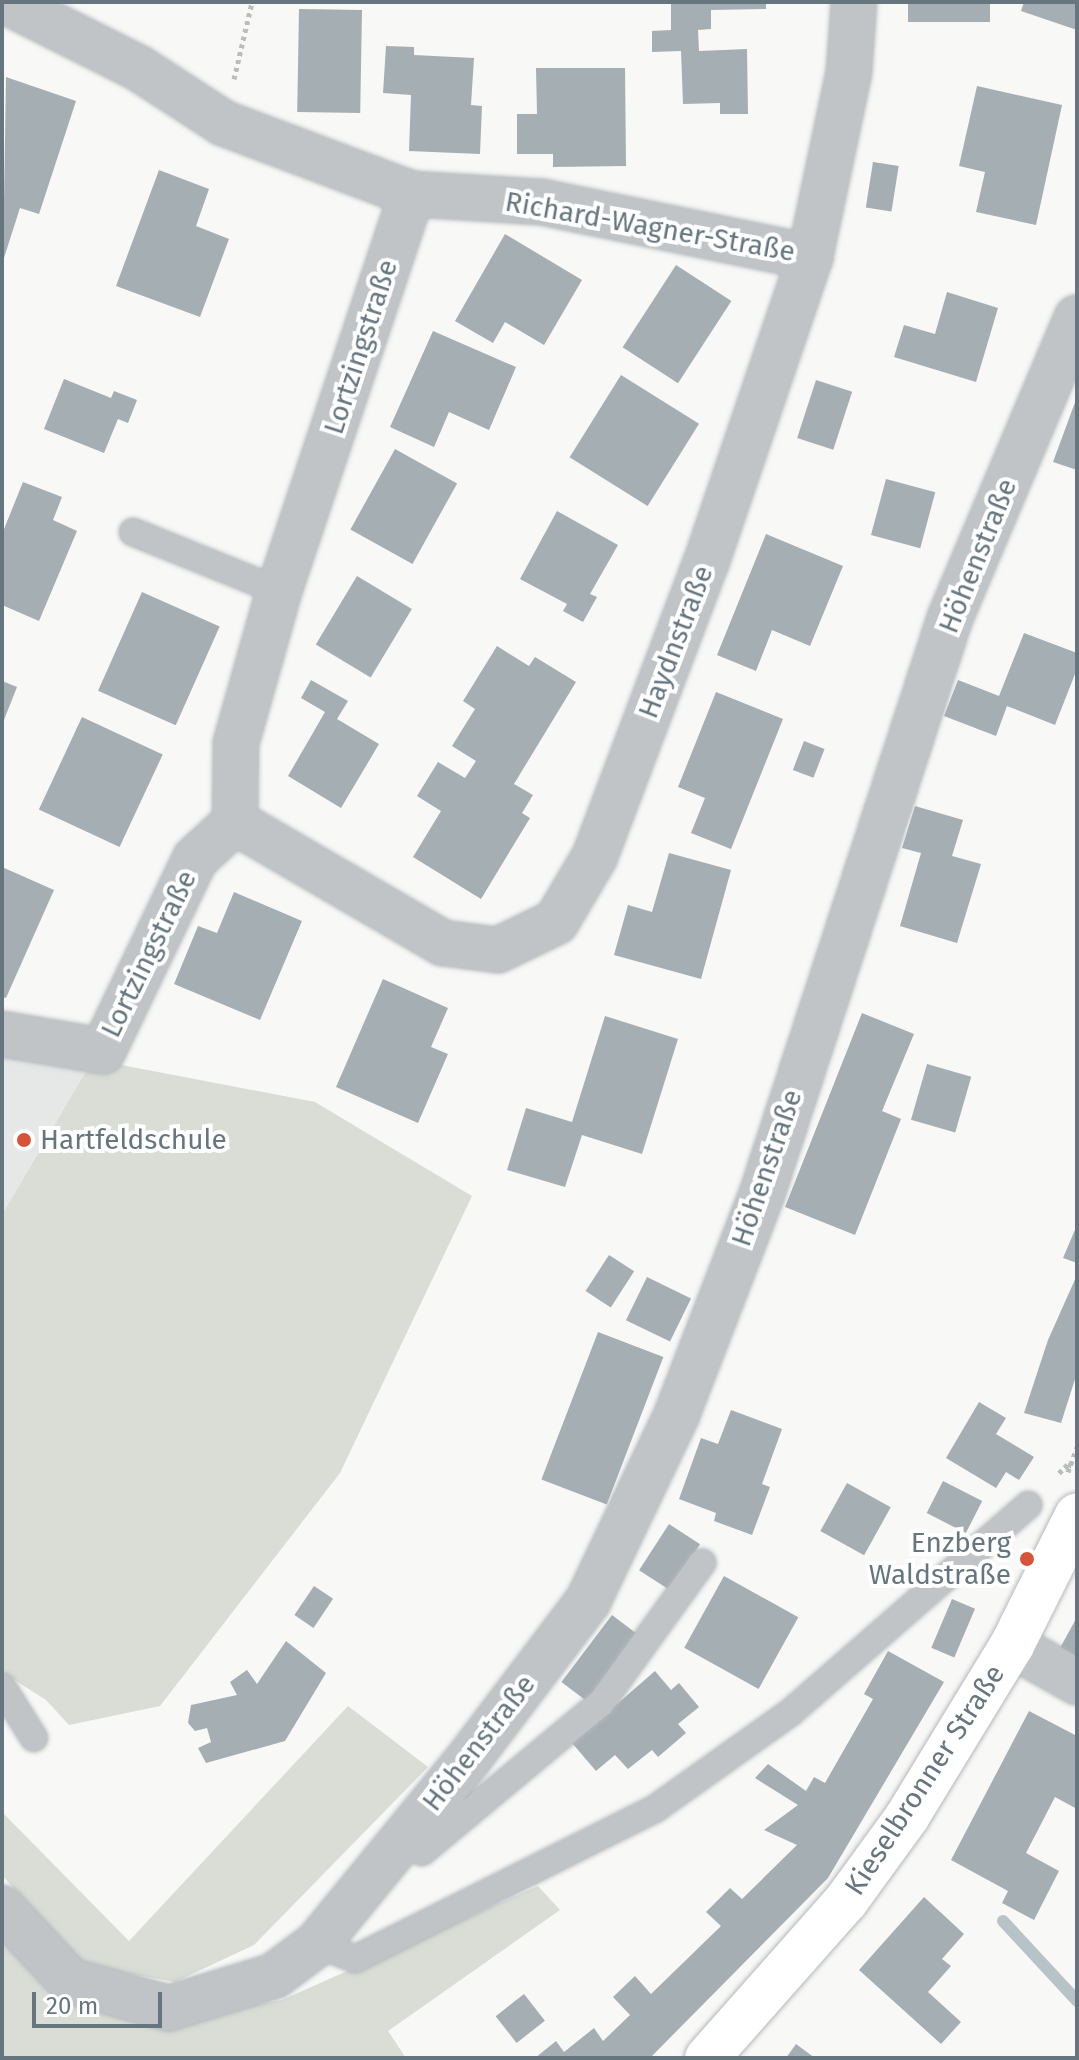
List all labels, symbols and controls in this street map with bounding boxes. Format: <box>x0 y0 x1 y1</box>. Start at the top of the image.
street label: Richard-Wagner-Straße <box>502 185 798 269</box>
street label: Lortzingstraße <box>317 255 405 439</box>
street label: Höhenstraße <box>932 474 1024 638</box>
street label: Haydnstraße <box>632 561 720 723</box>
street label: Lortzingstraße <box>94 865 204 1043</box>
street label: Höhenstraße <box>724 1085 810 1251</box>
place label: Hartfeldschule <box>40 1123 227 1157</box>
marker: Hartfeldschule <box>15 1131 33 1149</box>
place label: Enzberg Waldstraße <box>869 1526 1011 1592</box>
marker: Enzberg Waldstraße <box>1018 1550 1036 1568</box>
street label: Kieselbronner Straße <box>838 1659 1012 1901</box>
street label: Höhenstraße <box>415 1668 543 1818</box>
scale bar <box>36 1976 166 2026</box>
text: 20 m <box>46 1992 98 2020</box>

